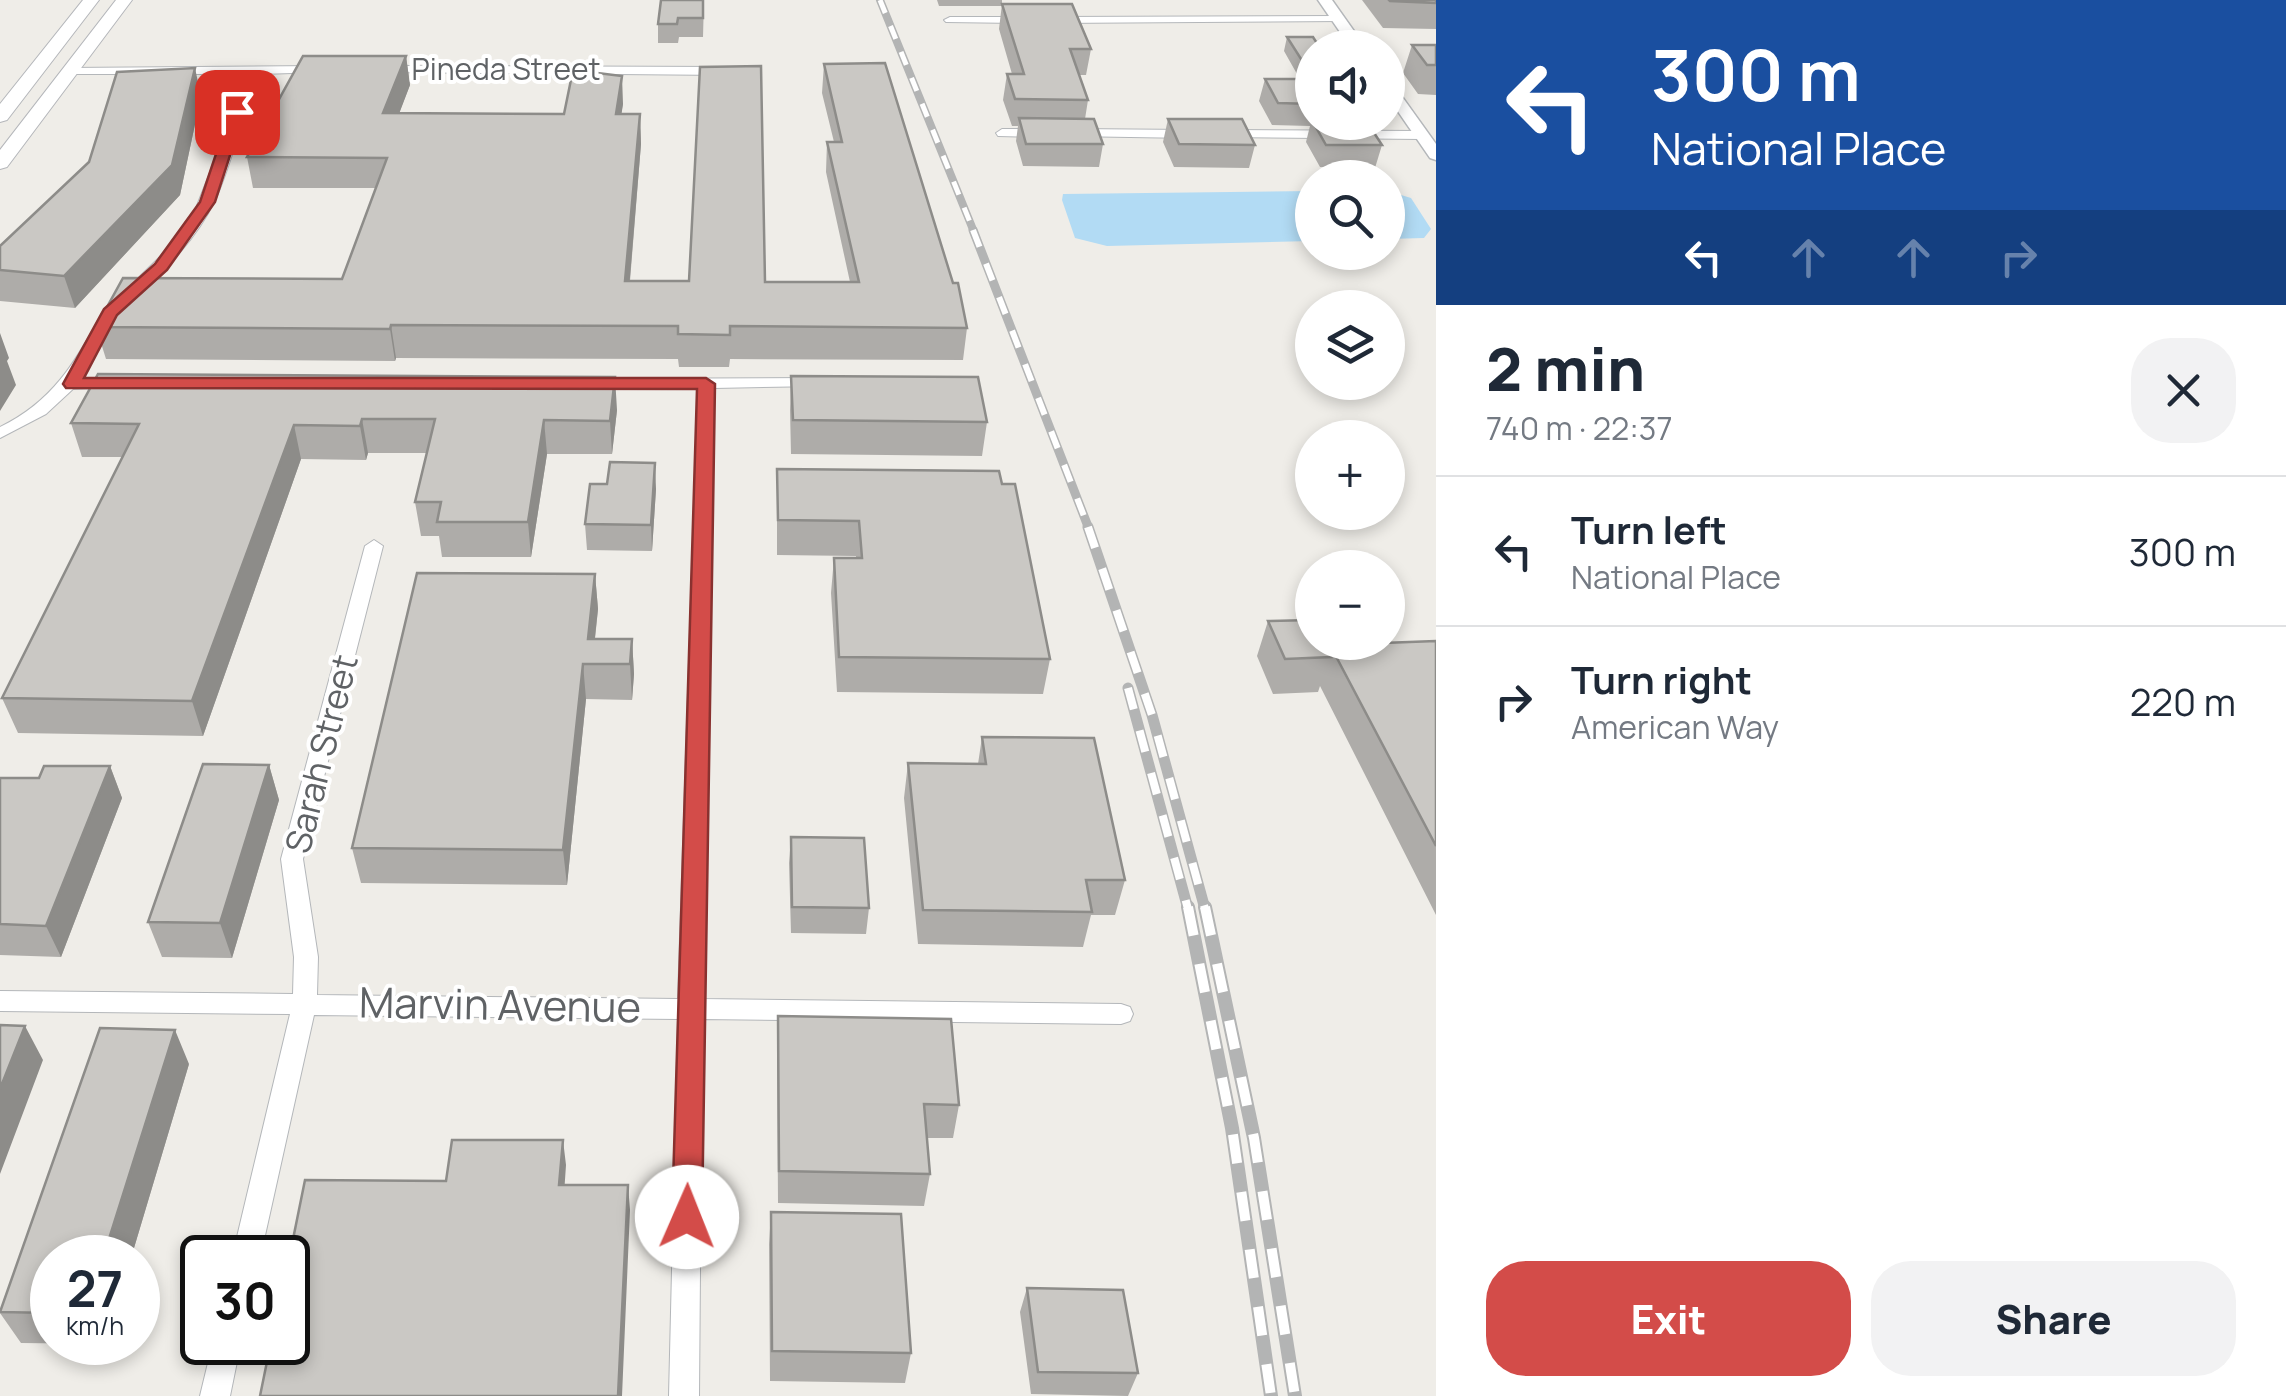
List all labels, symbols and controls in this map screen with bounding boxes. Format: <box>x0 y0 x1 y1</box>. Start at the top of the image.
text: 300 m <box>1651 26 1861 122</box>
map controls <box>1295 30 1405 660</box>
button: sound <box>1295 30 1405 140</box>
icon: left <box>1486 40 1616 170</box>
street label: Pineda Street <box>412 48 600 89</box>
pin <box>195 70 280 155</box>
icon: arrive <box>210 85 265 140</box>
text: National Place <box>1651 117 1946 179</box>
button: search <box>1295 160 1405 270</box>
icon: left <box>1676 230 1731 285</box>
icon: ahead <box>1781 230 1836 285</box>
icon: ahead <box>1886 230 1941 285</box>
icon: right <box>1991 230 2046 285</box>
button: layers <box>1295 290 1405 400</box>
text: 2 min <box>1486 327 1645 409</box>
button: close <box>2131 338 2236 443</box>
text: 740 m · 22:37 <box>1486 406 1673 450</box>
button: + <box>1295 420 1405 530</box>
text: Turn left <box>1571 503 1727 555</box>
icon: left <box>1486 524 1541 579</box>
text: 300 m <box>2129 525 2236 577</box>
button: − <box>1295 550 1405 660</box>
text: National Place <box>1571 555 1781 599</box>
street label: Sarah Street <box>273 649 369 858</box>
text: Turn right <box>1571 653 1752 705</box>
icon: right <box>1486 674 1541 729</box>
text: 220 m <box>2130 675 2236 727</box>
text: American Way <box>1571 705 1779 749</box>
street label: Marvin Avenue <box>359 973 642 1035</box>
position arrow <box>635 1165 739 1269</box>
speed limit sign: 30 <box>180 1235 310 1365</box>
text: 27 <box>67 1254 123 1322</box>
button: Exit <box>1486 1261 1851 1376</box>
button: Share <box>1871 1261 2236 1376</box>
text: km/h <box>66 1308 124 1343</box>

